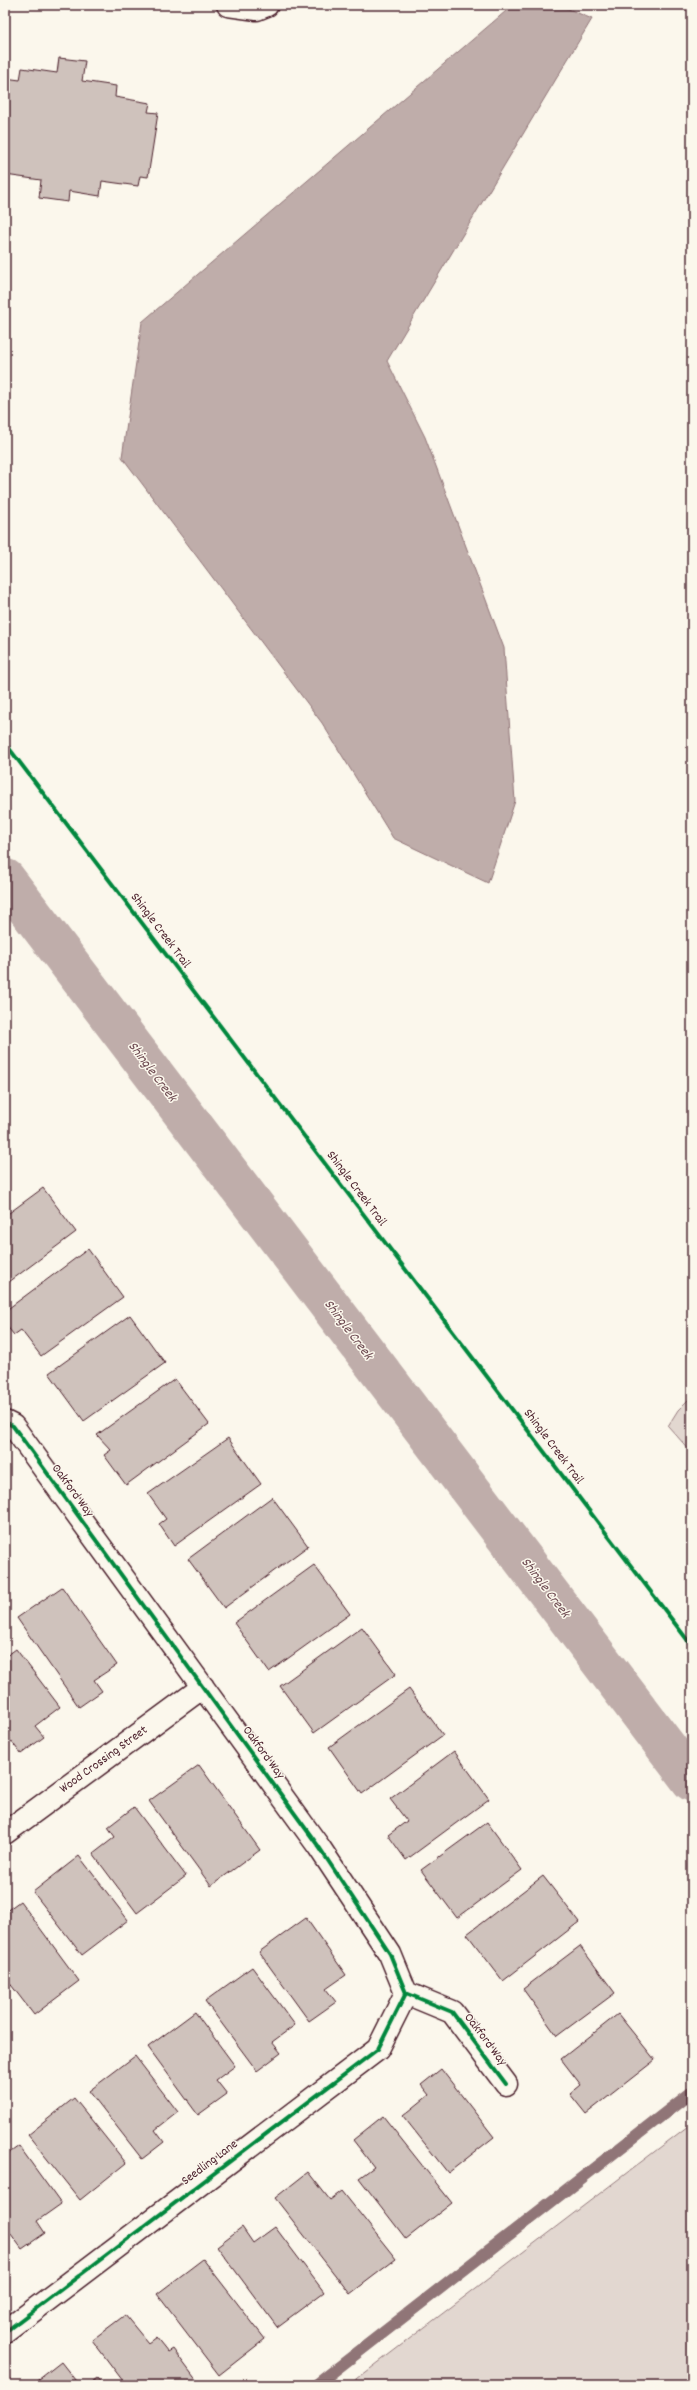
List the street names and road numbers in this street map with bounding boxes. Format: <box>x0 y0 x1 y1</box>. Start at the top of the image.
street label: Shingle Creek Trail <box>125 889 195 973</box>
street label: Shingle Creek Trail <box>321 1147 391 1231</box>
street label: Shingle Creek Trail <box>518 1405 588 1489</box>
street label: Oakford Way <box>46 1460 98 1522</box>
street label: Wood Crossing Street <box>56 1721 152 1798</box>
street label: Oakford Way <box>237 1722 289 1784</box>
street label: Oakford Way <box>459 2010 512 2071</box>
street label: Seedling Lane <box>178 2135 243 2191</box>

